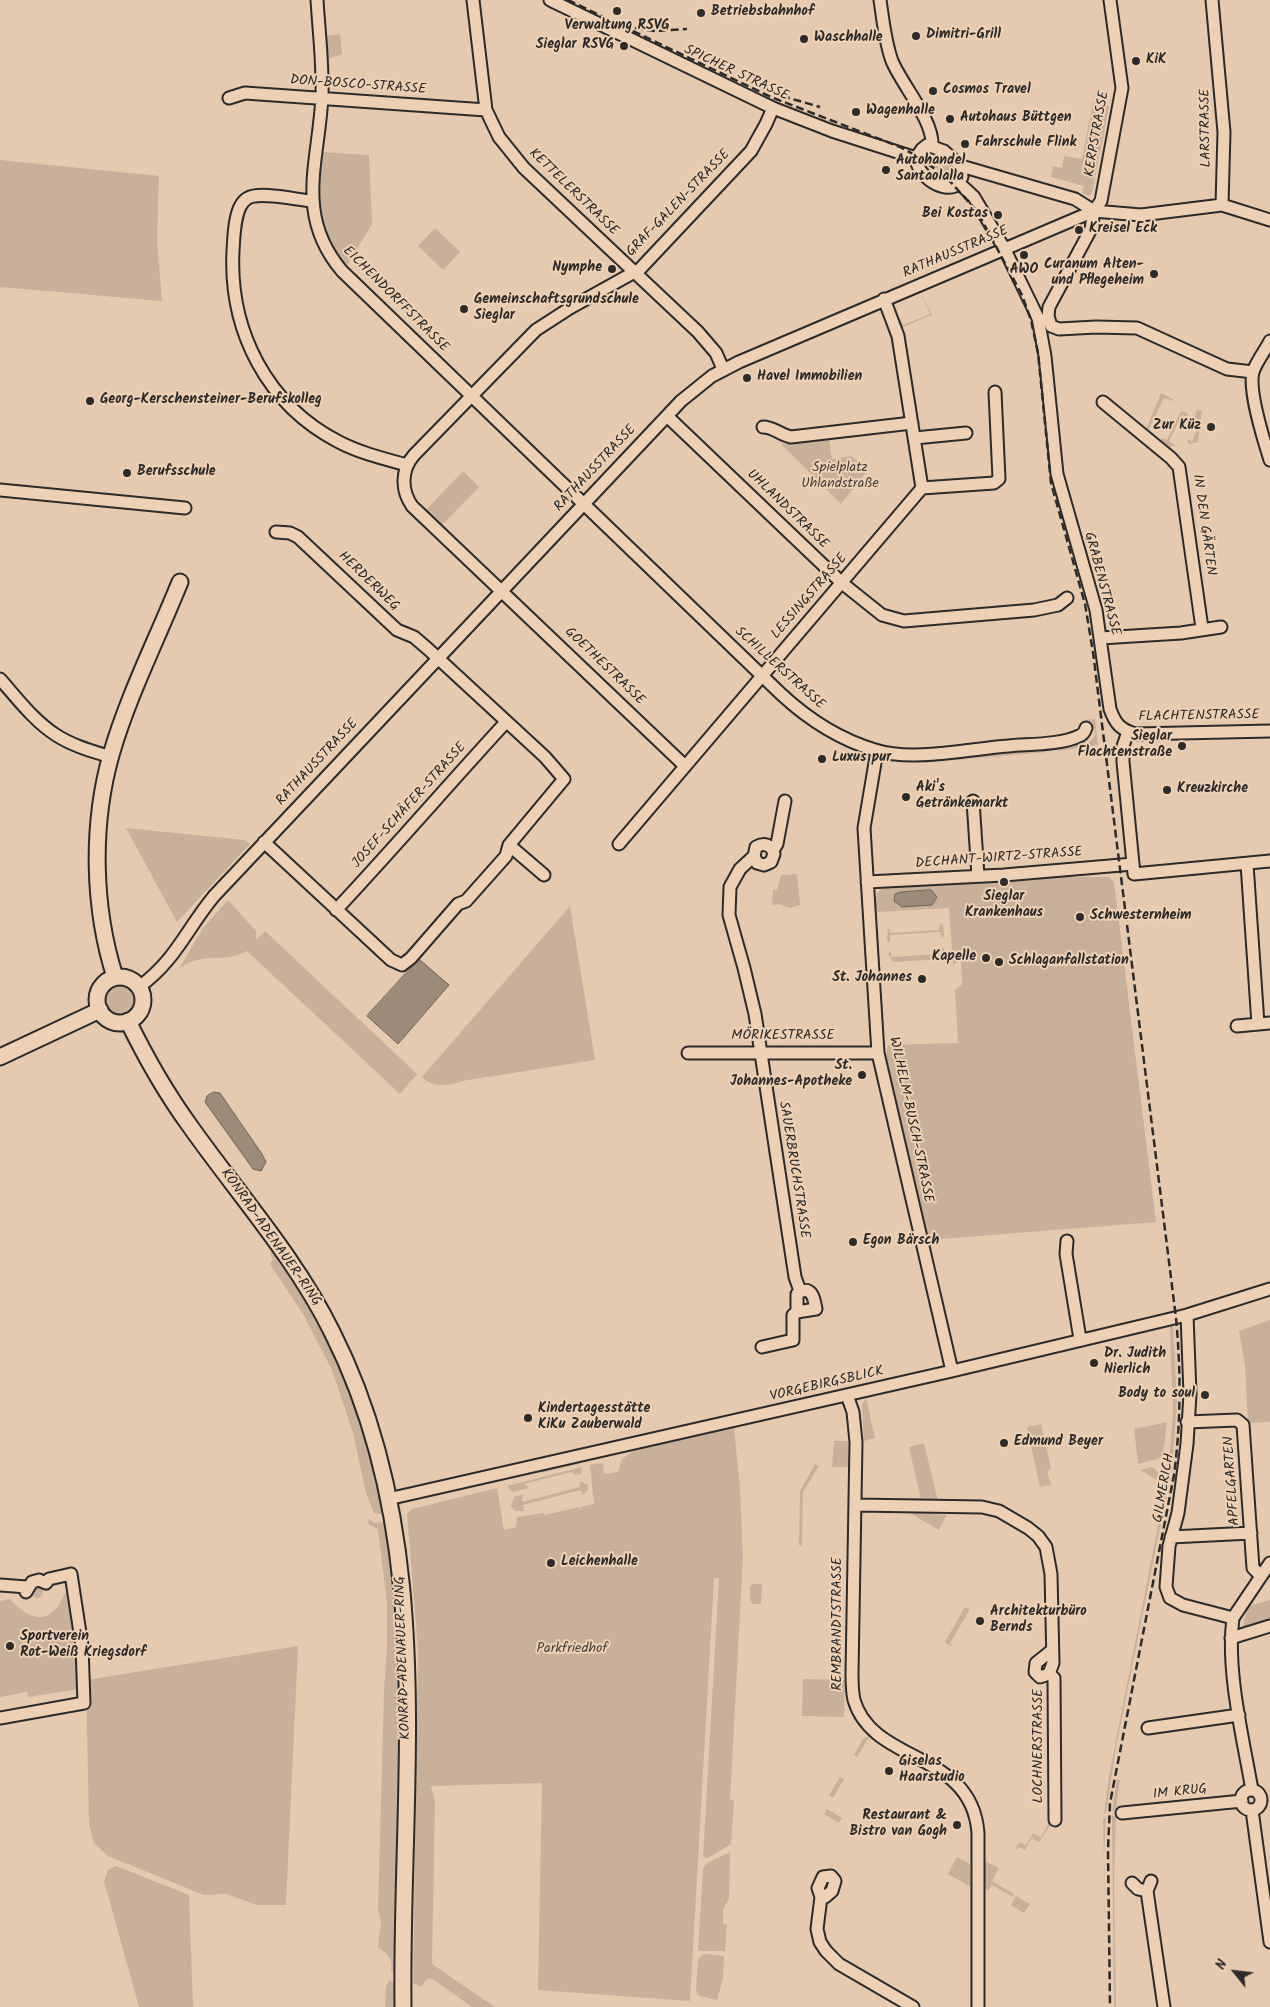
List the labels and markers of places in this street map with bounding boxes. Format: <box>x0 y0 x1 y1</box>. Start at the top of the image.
marker: Verwaltung RSVG <box>611 5 623 17</box>
place label: Betriebsbahnhof <box>711 5 814 21</box>
marker: Betriebsbahnhof <box>695 7 707 19</box>
place label: Verwaltung RSVG <box>564 19 670 35</box>
place label: Dimitri-Grill <box>926 28 1001 44</box>
marker: Dimitri-Grill <box>910 30 922 42</box>
place label: Waschhalle <box>814 31 883 47</box>
marker: Waschhalle <box>798 33 810 45</box>
place label: Sieglar RSVG <box>536 38 614 54</box>
marker: Sieglar RSVG <box>618 40 630 52</box>
place label: KiK <box>1146 53 1166 69</box>
marker: KiK <box>1130 55 1142 67</box>
place label: Cosmos Travel <box>943 83 1031 99</box>
marker: Cosmos Travel <box>927 85 939 97</box>
place label: Wagenhalle <box>866 104 935 120</box>
marker: Wagenhalle <box>850 106 862 118</box>
place label: Autohaus Büttgen <box>960 111 1071 127</box>
marker: Autohaus Büttgen <box>944 113 956 125</box>
place label: Fahrschule Flink <box>975 136 1076 152</box>
marker: Fahrschule Flink <box>959 138 971 150</box>
place label: Autohandel Santaolalla <box>896 154 965 186</box>
marker: Autohandel Santaolalla <box>880 164 892 176</box>
place label: Bei Kostas <box>922 207 988 223</box>
marker: Bei Kostas <box>992 209 1004 221</box>
place label: Kreisel Eck <box>1089 222 1157 238</box>
marker: Kreisel Eck <box>1073 224 1085 236</box>
marker: AWO <box>1018 249 1030 261</box>
place label: Curanum Alten- und Pflegeheim <box>1044 258 1144 290</box>
place label: Nymphe <box>552 261 602 277</box>
marker: Nymphe <box>606 263 618 275</box>
place label: AWO <box>1010 263 1038 279</box>
marker: Curanum Alten- und Pflegeheim <box>1148 268 1160 280</box>
place label: Gemeinschaftsgrundschule Sieglar <box>474 293 639 326</box>
marker: Gemeinschaftsgrundschule Sieglar <box>458 303 470 315</box>
place label: Havel Immobilien <box>757 370 862 386</box>
marker: Havel Immobilien <box>741 372 753 384</box>
place label: Georg-Kerschensteiner-Berufskolleg <box>100 393 322 409</box>
marker: Georg-Kerschensteiner-Berufskolleg <box>84 395 96 407</box>
place label: Zur Küz <box>1153 419 1201 435</box>
marker: Zur Küz <box>1205 421 1217 433</box>
place label: Berufsschule <box>137 465 216 481</box>
marker: Berufsschule <box>121 467 133 479</box>
place label: Sieglar Flachtenstraße <box>1078 730 1172 762</box>
marker: Sieglar Flachtenstraße <box>1176 740 1188 752</box>
place label: Luxus pur <box>832 751 891 767</box>
marker: Luxus pur <box>816 753 828 765</box>
place label: Aki's Getränkemarkt <box>916 781 1008 814</box>
place label: Kreuzkirche <box>1177 782 1248 798</box>
marker: Kreuzkirche <box>1161 784 1173 796</box>
marker: Aki's Getränkemarkt <box>900 791 912 803</box>
marker: Sieglar Krankenhaus <box>998 876 1010 888</box>
place label: Sieglar Krankenhaus <box>965 890 1043 922</box>
place label: Schwesternheim <box>1090 909 1192 925</box>
marker: Schwesternheim <box>1074 911 1086 923</box>
place label: Kapelle <box>932 950 976 966</box>
marker: Kapelle <box>980 952 992 964</box>
place label: Schlaganfallstation <box>1009 954 1129 970</box>
marker: Schlaganfallstation <box>993 956 1005 968</box>
place label: St. Johannes <box>832 971 912 987</box>
marker: St. Johannes <box>916 973 928 985</box>
place label: St. Johannes-Apotheke <box>730 1059 852 1092</box>
marker: St. Johannes-Apotheke <box>856 1069 868 1081</box>
place label: Egon Bärsch <box>863 1234 939 1250</box>
marker: Egon Bärsch <box>847 1236 859 1248</box>
place label: Dr. Judith Nierlich <box>1104 1347 1166 1380</box>
marker: Dr. Judith Nierlich <box>1088 1357 1100 1369</box>
place label: Body to soul <box>1118 1387 1195 1403</box>
marker: Body to soul <box>1199 1389 1211 1401</box>
place label: Kindertagesstätte KiKu Zauberwald <box>538 1402 650 1434</box>
marker: Kindertagesstätte KiKu Zauberwald <box>522 1412 534 1424</box>
place label: Edmund Beyer <box>1014 1435 1103 1451</box>
marker: Edmund Beyer <box>998 1437 1010 1449</box>
place label: Leichenhalle <box>561 1555 638 1571</box>
marker: Leichenhalle <box>545 1557 557 1569</box>
place label: Architekturbüro Bernds <box>990 1605 1087 1638</box>
marker: Architekturbüro Bernds <box>974 1615 986 1627</box>
place label: Sportverein Rot-Weiß Kriegsdorf <box>20 1630 146 1662</box>
marker: Sportverein Rot-Weiß Kriegsdorf <box>4 1640 16 1652</box>
place label: Giselas Haarstudio <box>899 1755 965 1788</box>
marker: Giselas Haarstudio <box>883 1765 895 1777</box>
place label: Restaurant & Bistro van Gogh <box>849 1809 947 1841</box>
marker: Restaurant & Bistro van Gogh <box>951 1819 963 1831</box>

